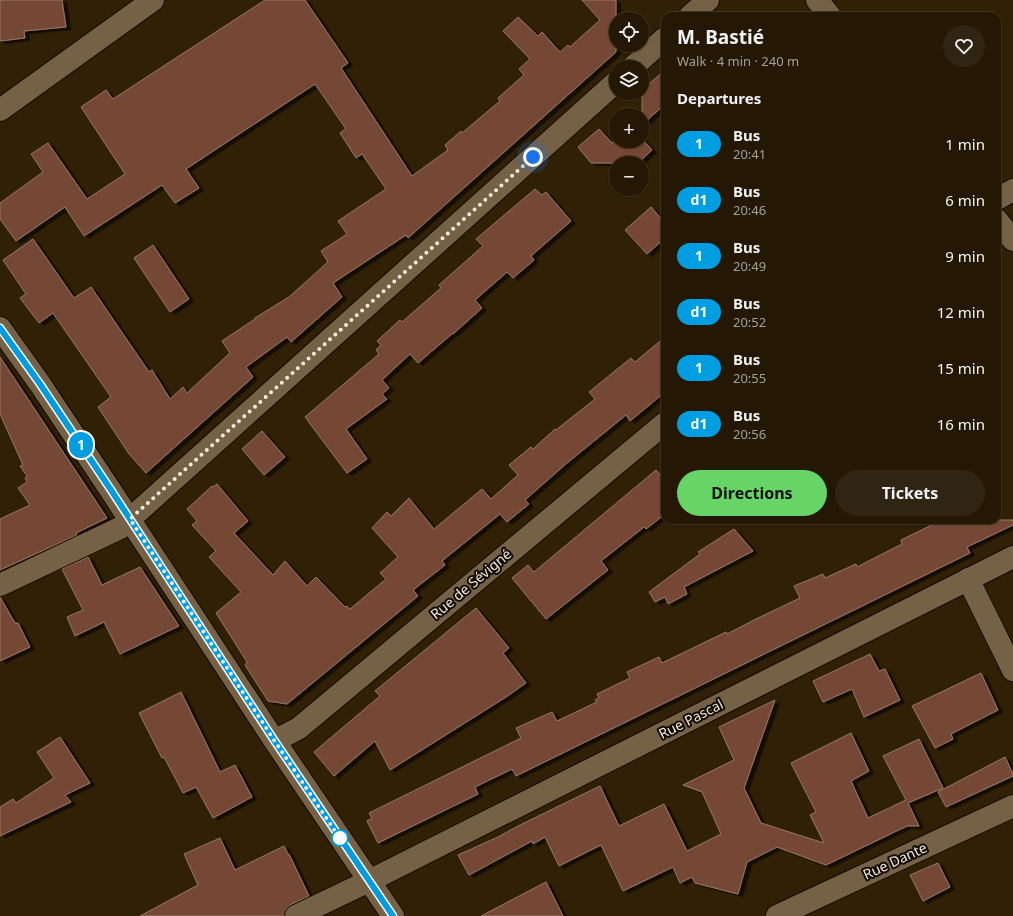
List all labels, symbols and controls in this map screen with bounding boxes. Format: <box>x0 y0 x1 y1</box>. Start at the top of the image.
map controls <box>609 12 649 196</box>
button: locate <box>609 12 649 52</box>
text: M. Bastié <box>677 24 764 50</box>
button: heart <box>943 25 985 67</box>
text: Walk · 4 min · 240 m <box>677 52 799 70</box>
button: layers <box>609 60 649 100</box>
text: Departures <box>677 88 761 108</box>
button: + <box>609 108 649 148</box>
text: Bus <box>733 125 760 145</box>
text: 1 <box>695 134 703 153</box>
text: 1 min <box>945 134 985 154</box>
text: 20:41 <box>733 145 766 163</box>
your location <box>523 147 543 167</box>
button: − <box>609 156 649 196</box>
text: Bus <box>733 181 760 201</box>
text: d1 <box>691 190 707 209</box>
text: 6 min <box>945 190 985 210</box>
text: 20:46 <box>733 201 766 219</box>
text: Bus <box>733 237 760 257</box>
text: 1 <box>695 246 703 265</box>
text: 9 min <box>945 246 985 266</box>
text: 20:49 <box>733 257 766 275</box>
text: Bus <box>733 293 760 313</box>
text: d1 <box>691 302 707 321</box>
text: 12 min <box>937 302 985 322</box>
text: 20:52 <box>733 313 766 331</box>
text: Bus <box>733 349 760 369</box>
text: 1 <box>695 358 703 377</box>
text: 15 min <box>937 358 985 378</box>
text: 20:55 <box>733 369 766 387</box>
text: Bus <box>733 405 760 425</box>
text: d1 <box>691 414 707 433</box>
text: 16 min <box>937 414 985 434</box>
text: 20:56 <box>733 425 766 443</box>
line badge: 1 <box>68 432 94 458</box>
text: 1 <box>77 435 85 454</box>
button: Directions <box>677 470 827 516</box>
button: Tickets <box>835 470 985 516</box>
street label: Rue de Sévigné <box>426 544 515 623</box>
street label: Rue Pascal <box>655 694 726 743</box>
unlabelled marker <box>331 829 349 847</box>
street label: Rue Dante <box>860 837 930 884</box>

